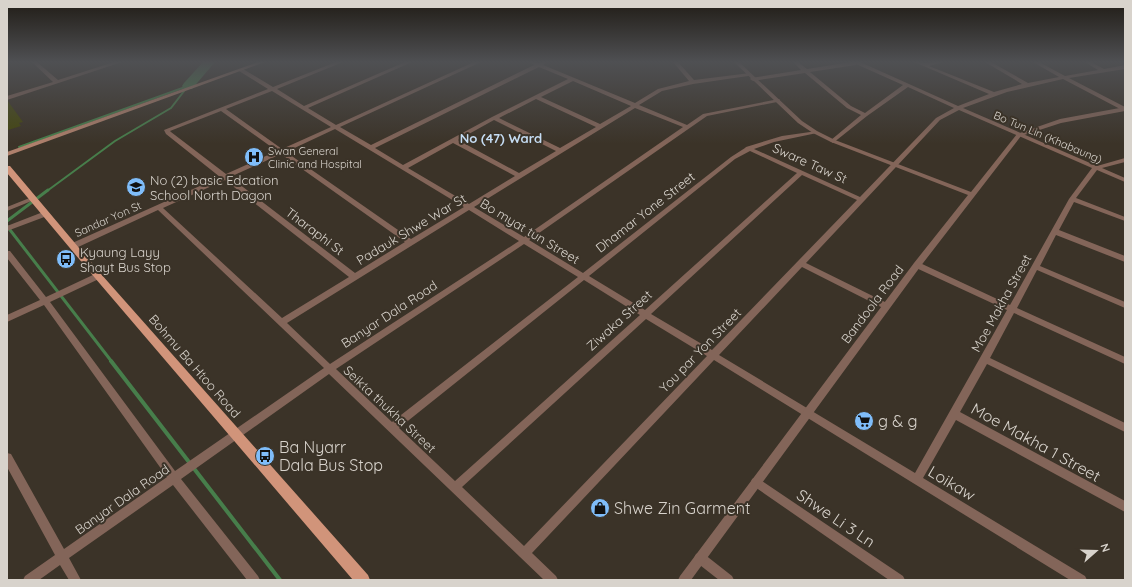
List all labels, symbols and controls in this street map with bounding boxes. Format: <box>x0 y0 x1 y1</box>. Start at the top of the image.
street label: Bo Tun Lin (Khabaung) <box>992 108 1104 166</box>
district label: No (47) Ward <box>460 130 542 146</box>
street label: Sware Taw St <box>770 139 850 187</box>
place label: Swan General Clinic and Hospital <box>268 144 362 171</box>
hospital icon: Swan General Clinic and Hospital <box>243 146 265 168</box>
street label: Dhamar Yone Street <box>592 168 698 256</box>
place label: No (2) basic Edcation School North Dagon <box>150 172 279 203</box>
school or university icon: No (2) basic Edcation School North Dagon <box>125 176 147 198</box>
street label: Padauk Shwe War St <box>353 190 469 268</box>
street label: Bo myat tun Street <box>477 195 583 267</box>
street label: Sandar Yon St <box>73 198 144 240</box>
street label: Tharaphi St <box>283 204 347 258</box>
place label: Kyaung Layy Shayt Bus Stop <box>80 244 171 275</box>
bus stop icon: Kyaung Layy Shayt Bus Stop <box>55 248 77 270</box>
street label: Moe Makha Street <box>967 251 1035 355</box>
street label: Bandoola Road <box>837 262 907 346</box>
street label: Banyar Dala Road <box>338 277 440 351</box>
street label: Ziwaka Street <box>583 286 655 354</box>
street label: You par Yon Street <box>656 305 744 395</box>
street label: Bohmu Ba Htoo Road <box>146 311 244 421</box>
street label: Seikta thukha Street <box>340 362 440 456</box>
street label: Moe Makha 1 Street <box>968 398 1104 486</box>
supermarket icon: g & g <box>853 410 875 432</box>
place label: g & g <box>878 411 918 431</box>
place label: Ba Nyarr Dala Bus Stop <box>279 437 383 475</box>
bus stop icon: Ba Nyarr Dala Bus Stop <box>254 445 276 467</box>
street label: Banyar Dala Road <box>72 460 172 538</box>
street label: Loikaw <box>925 461 979 505</box>
street label: Shwe Li 3 Ln <box>793 484 879 552</box>
shop icon: Shwe Zin Garment <box>589 497 611 519</box>
place label: Shwe Zin Garment <box>614 498 750 518</box>
north arrow <box>1076 531 1116 571</box>
text: N <box>1097 541 1113 554</box>

